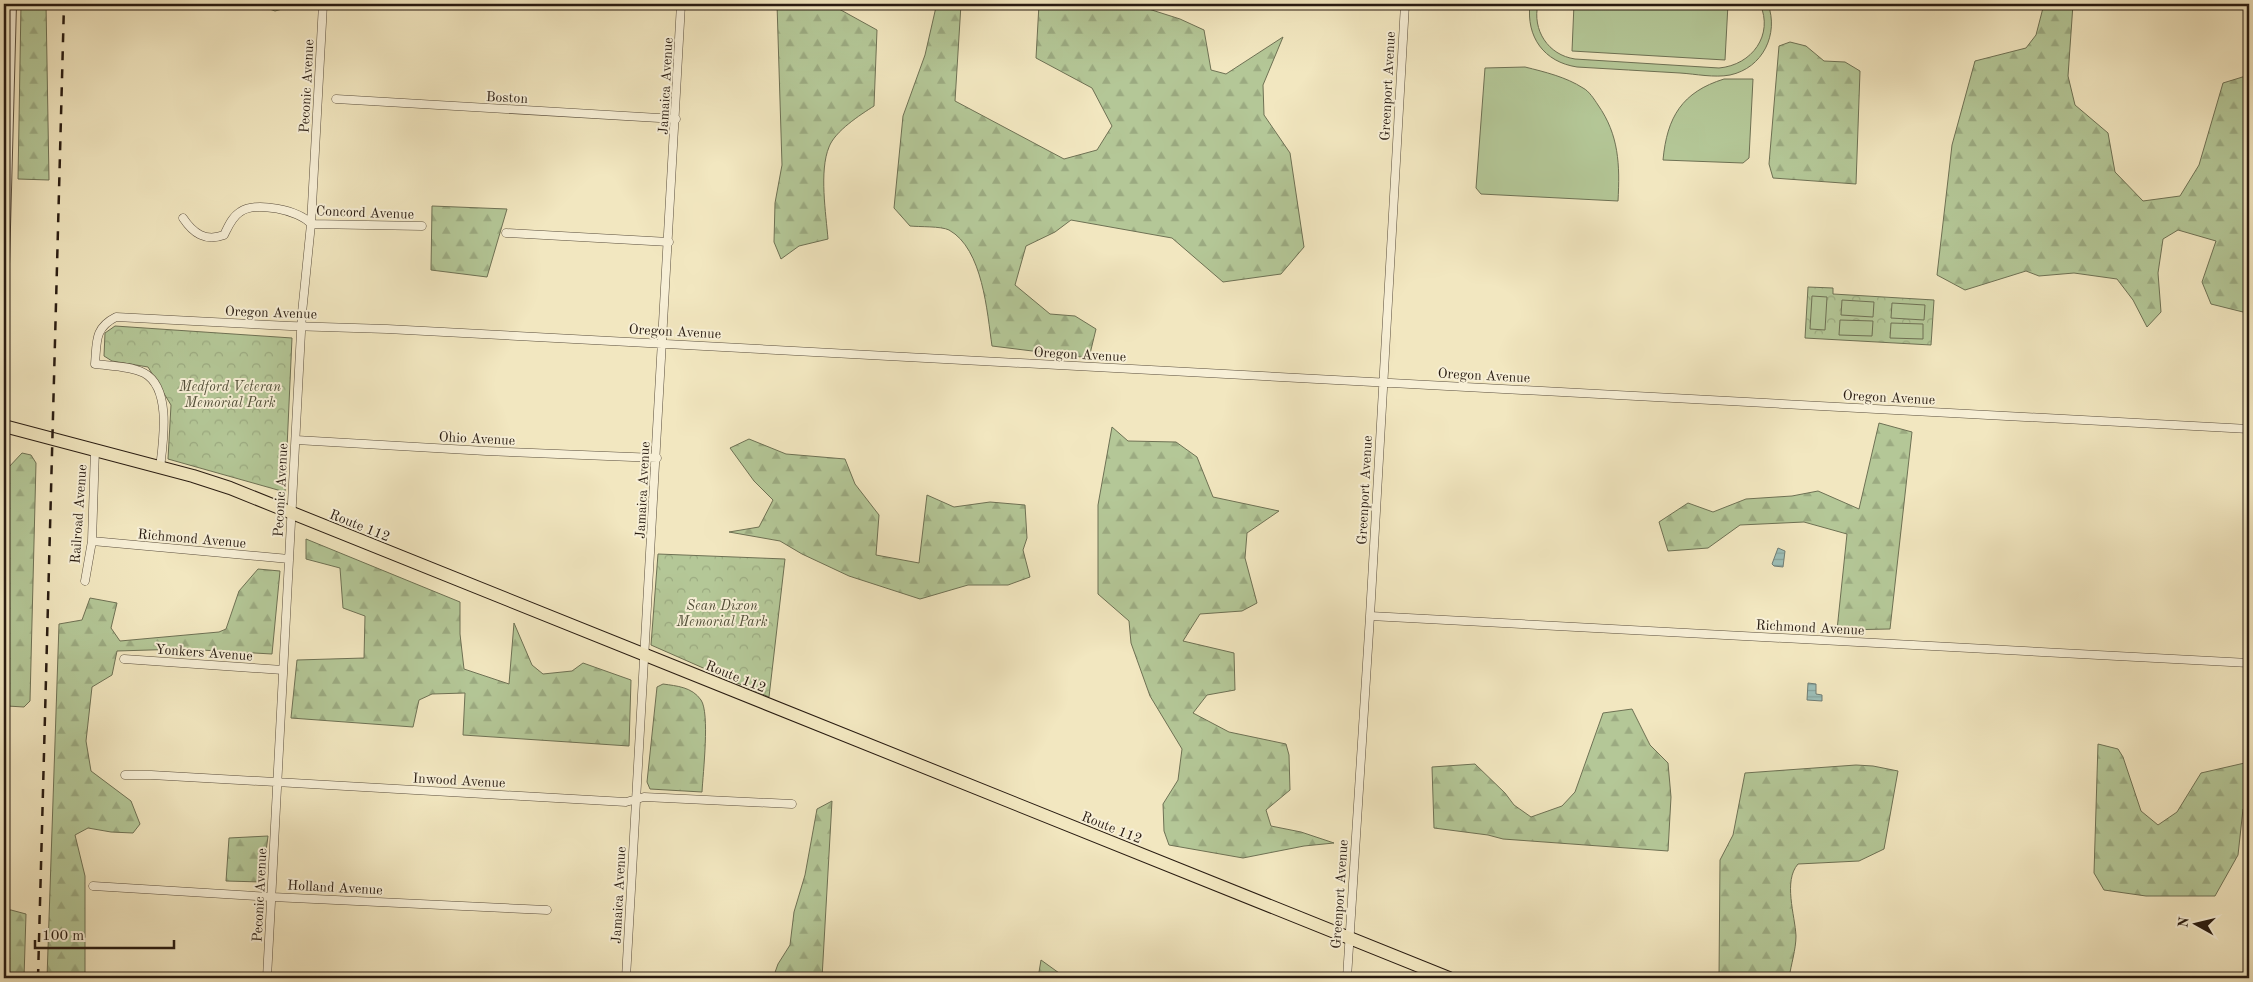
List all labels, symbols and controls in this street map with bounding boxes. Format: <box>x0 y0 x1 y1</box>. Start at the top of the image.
street label: Greenport Avenue <box>1378 31 1398 141</box>
street label: Jamaica Avenue <box>656 37 676 135</box>
street label: Peconic Avenue <box>298 39 316 133</box>
street label: Boston <box>486 90 529 106</box>
street label: Concord Avenue <box>316 204 414 222</box>
street label: Oregon Avenue <box>225 304 317 322</box>
street label: Oregon Avenue <box>628 323 721 341</box>
street label: Oregon Avenue <box>1033 346 1126 364</box>
street label: Oregon Avenue <box>1437 367 1530 385</box>
park label: Medford Veteran Memorial Park <box>178 380 281 410</box>
street label: Oregon Avenue <box>1842 389 1935 407</box>
street label: Ohio Avenue <box>438 430 516 448</box>
street label: Greenport Avenue <box>1355 435 1375 545</box>
street label: Jamaica Avenue <box>633 441 653 539</box>
street label: Peconic Avenue <box>272 443 290 537</box>
street label: Railroad Avenue <box>69 464 89 564</box>
street label: Route 112 <box>327 507 392 544</box>
street label: Richmond Avenue <box>137 527 247 551</box>
park label: Sean Dixon Memorial Park <box>675 599 768 629</box>
street label: Richmond Avenue <box>1755 618 1865 638</box>
street label: Yonkers Avenue <box>155 643 253 663</box>
street label: Route 112 <box>703 658 768 695</box>
street label: Inwood Avenue <box>412 772 506 790</box>
street label: Route 112 <box>1079 809 1144 846</box>
street label: Greenport Avenue <box>1329 839 1351 949</box>
street label: Jamaica Avenue <box>609 846 629 944</box>
street label: Peconic Avenue <box>251 848 269 942</box>
street label: Holland Avenue <box>287 879 383 897</box>
north arrow <box>2170 900 2220 950</box>
text: N <box>2176 916 2192 929</box>
scale bar <box>35 917 174 949</box>
text: 100 m <box>42 929 84 944</box>

